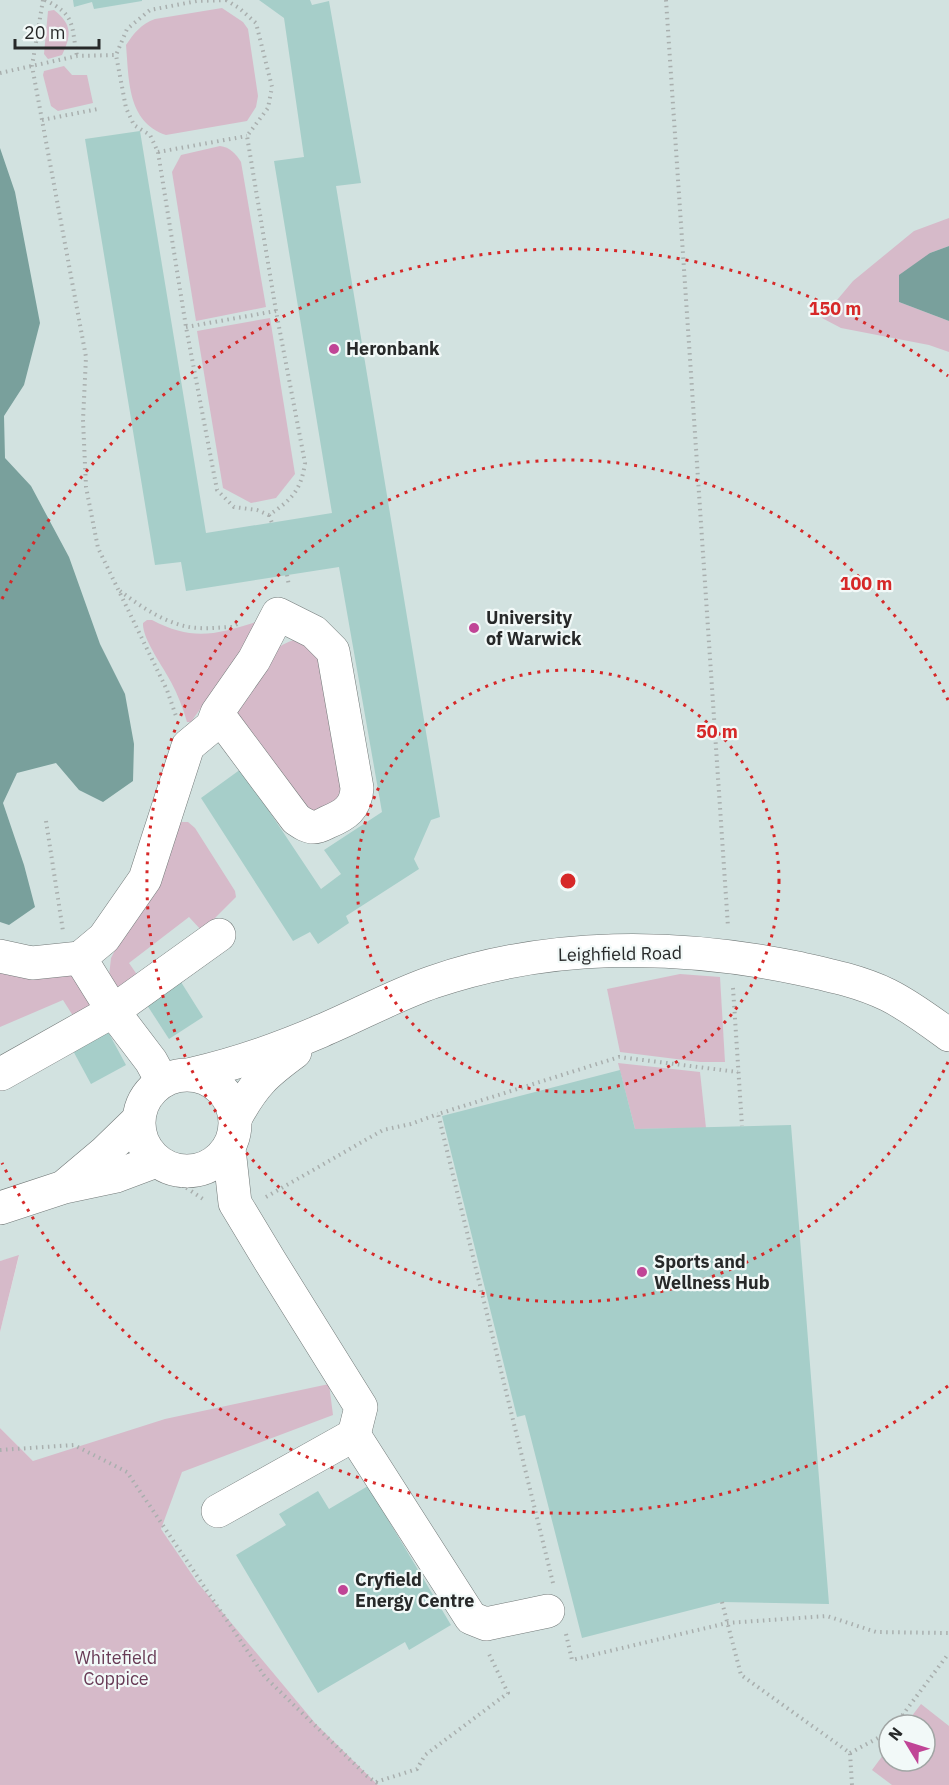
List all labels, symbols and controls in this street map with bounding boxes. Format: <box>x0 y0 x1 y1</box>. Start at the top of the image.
scale bar <box>15 12 99 50</box>
text: 20 m <box>24 21 66 44</box>
text: 150 m <box>809 297 861 320</box>
place label: Heronbank <box>346 337 440 360</box>
marker: Heronbank <box>327 342 341 356</box>
text: 100 m <box>840 572 892 595</box>
place label: University of Warwick <box>486 606 582 650</box>
marker: University of Warwick <box>467 621 481 635</box>
text: 50 m <box>696 720 738 743</box>
centre of rings <box>558 871 578 891</box>
street label: Leighfield Road <box>558 941 682 966</box>
place label: Sports and Wellness Hub <box>654 1250 770 1294</box>
marker: Sports and Wellness Hub <box>635 1265 649 1279</box>
place label: Cryfield Energy Centre <box>355 1568 474 1612</box>
marker: Cryfield Energy Centre <box>336 1583 350 1597</box>
park label: Whitefield Coppice <box>75 1646 157 1690</box>
north arrow <box>877 1713 937 1773</box>
text: N <box>884 1723 907 1744</box>

